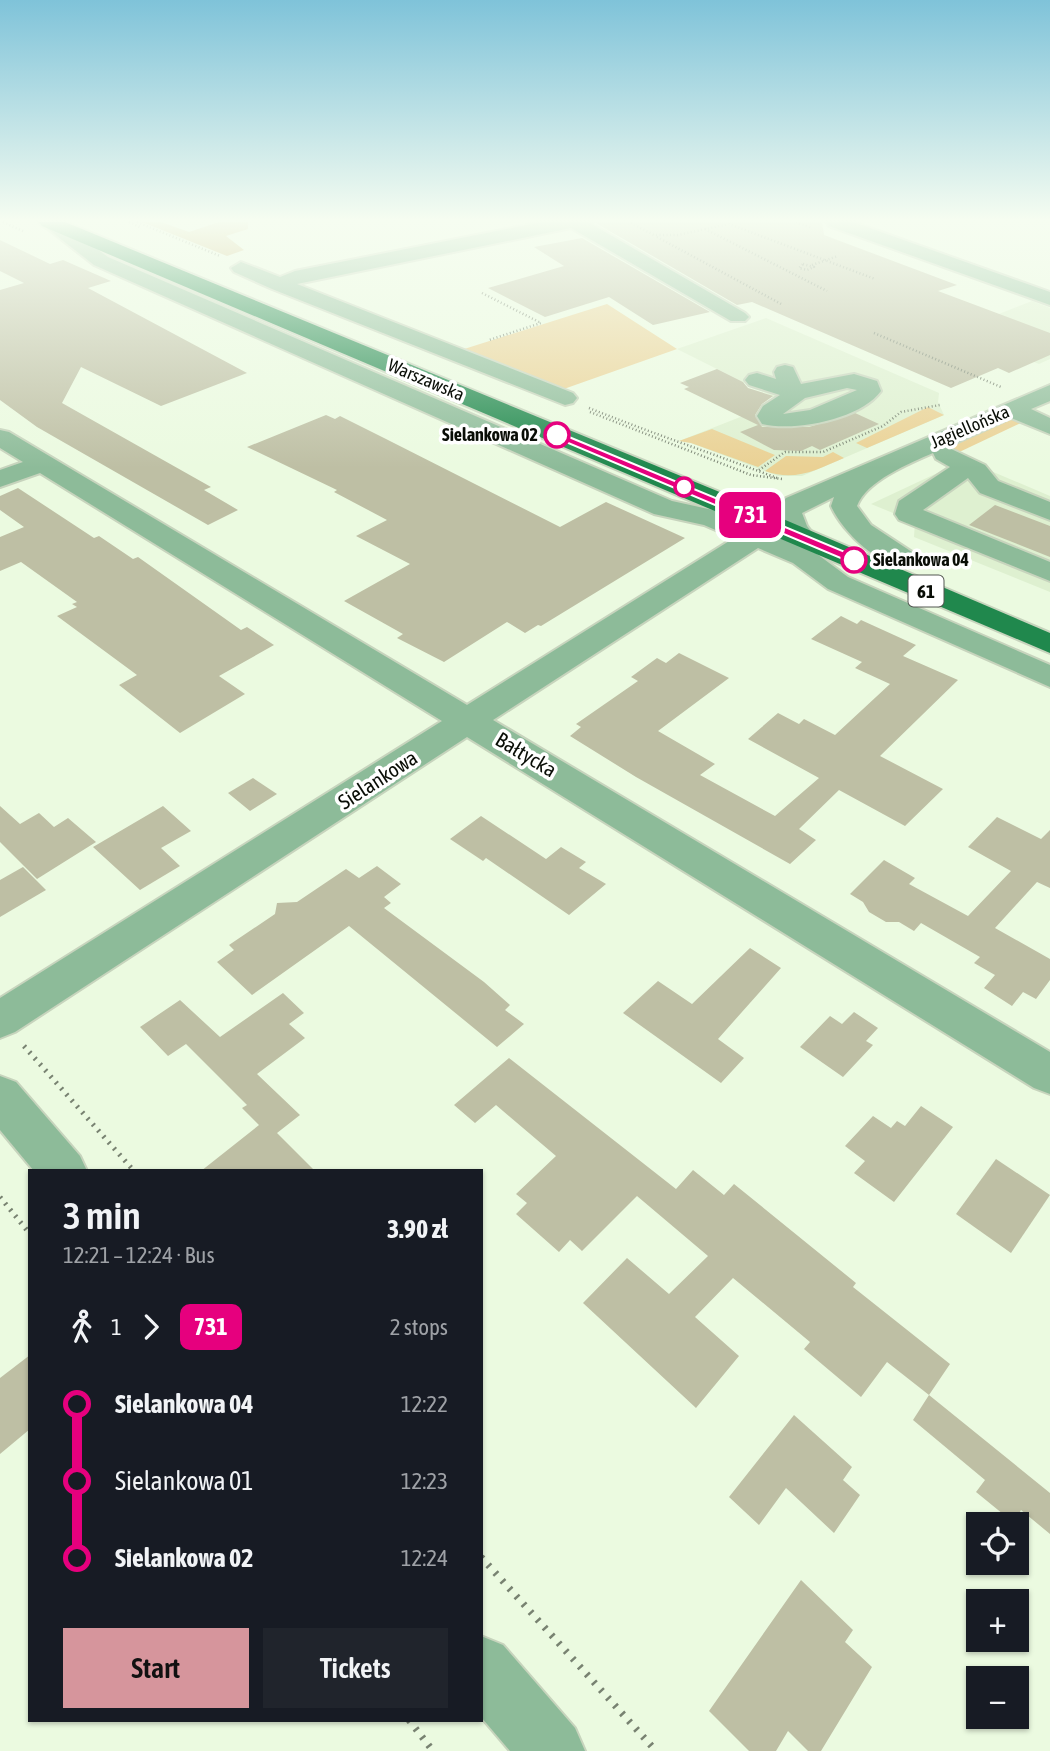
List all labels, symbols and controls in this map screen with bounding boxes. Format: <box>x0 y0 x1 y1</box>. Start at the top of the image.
street label: Warszawska <box>385 354 467 405</box>
street label: Jagiellońska <box>927 401 1012 452</box>
marker: Sielankowa 02 <box>544 422 570 448</box>
place label: Sielankowa 02 <box>442 424 538 445</box>
unlabelled marker <box>674 477 694 497</box>
line badge: 731 <box>710 492 790 538</box>
text: 731 <box>733 501 767 528</box>
marker: Sielankowa 04 <box>841 547 867 573</box>
place label: Sielankowa 04 <box>873 549 969 570</box>
road number: 61 <box>908 576 944 606</box>
street label: Bałtycka <box>492 727 561 782</box>
street label: Sielankowa <box>333 745 421 814</box>
text: 3 min <box>63 1194 141 1237</box>
text: 3.90 zł <box>387 1214 448 1244</box>
text: 12:21 – 12:24 · Bus <box>63 1242 215 1268</box>
icon: walk <box>63 1308 101 1346</box>
icon: forward <box>132 1308 170 1346</box>
text: 731 <box>194 1313 228 1340</box>
text: 1 <box>111 1314 122 1340</box>
text: 2 stops <box>390 1314 448 1340</box>
text: Sielankowa 04 <box>115 1389 254 1419</box>
text: 12:22 <box>401 1391 448 1417</box>
text: Sielankowa 01 <box>115 1466 254 1496</box>
text: 12:23 <box>401 1468 448 1494</box>
map controls <box>966 1512 1029 1729</box>
button: locate <box>966 1512 1029 1575</box>
text: Sielankowa 02 <box>115 1543 254 1573</box>
text: 12:24 <box>401 1545 448 1571</box>
button: + <box>966 1589 1029 1652</box>
button: Start <box>63 1628 249 1708</box>
button: Tickets <box>263 1628 448 1708</box>
button: − <box>966 1666 1029 1729</box>

